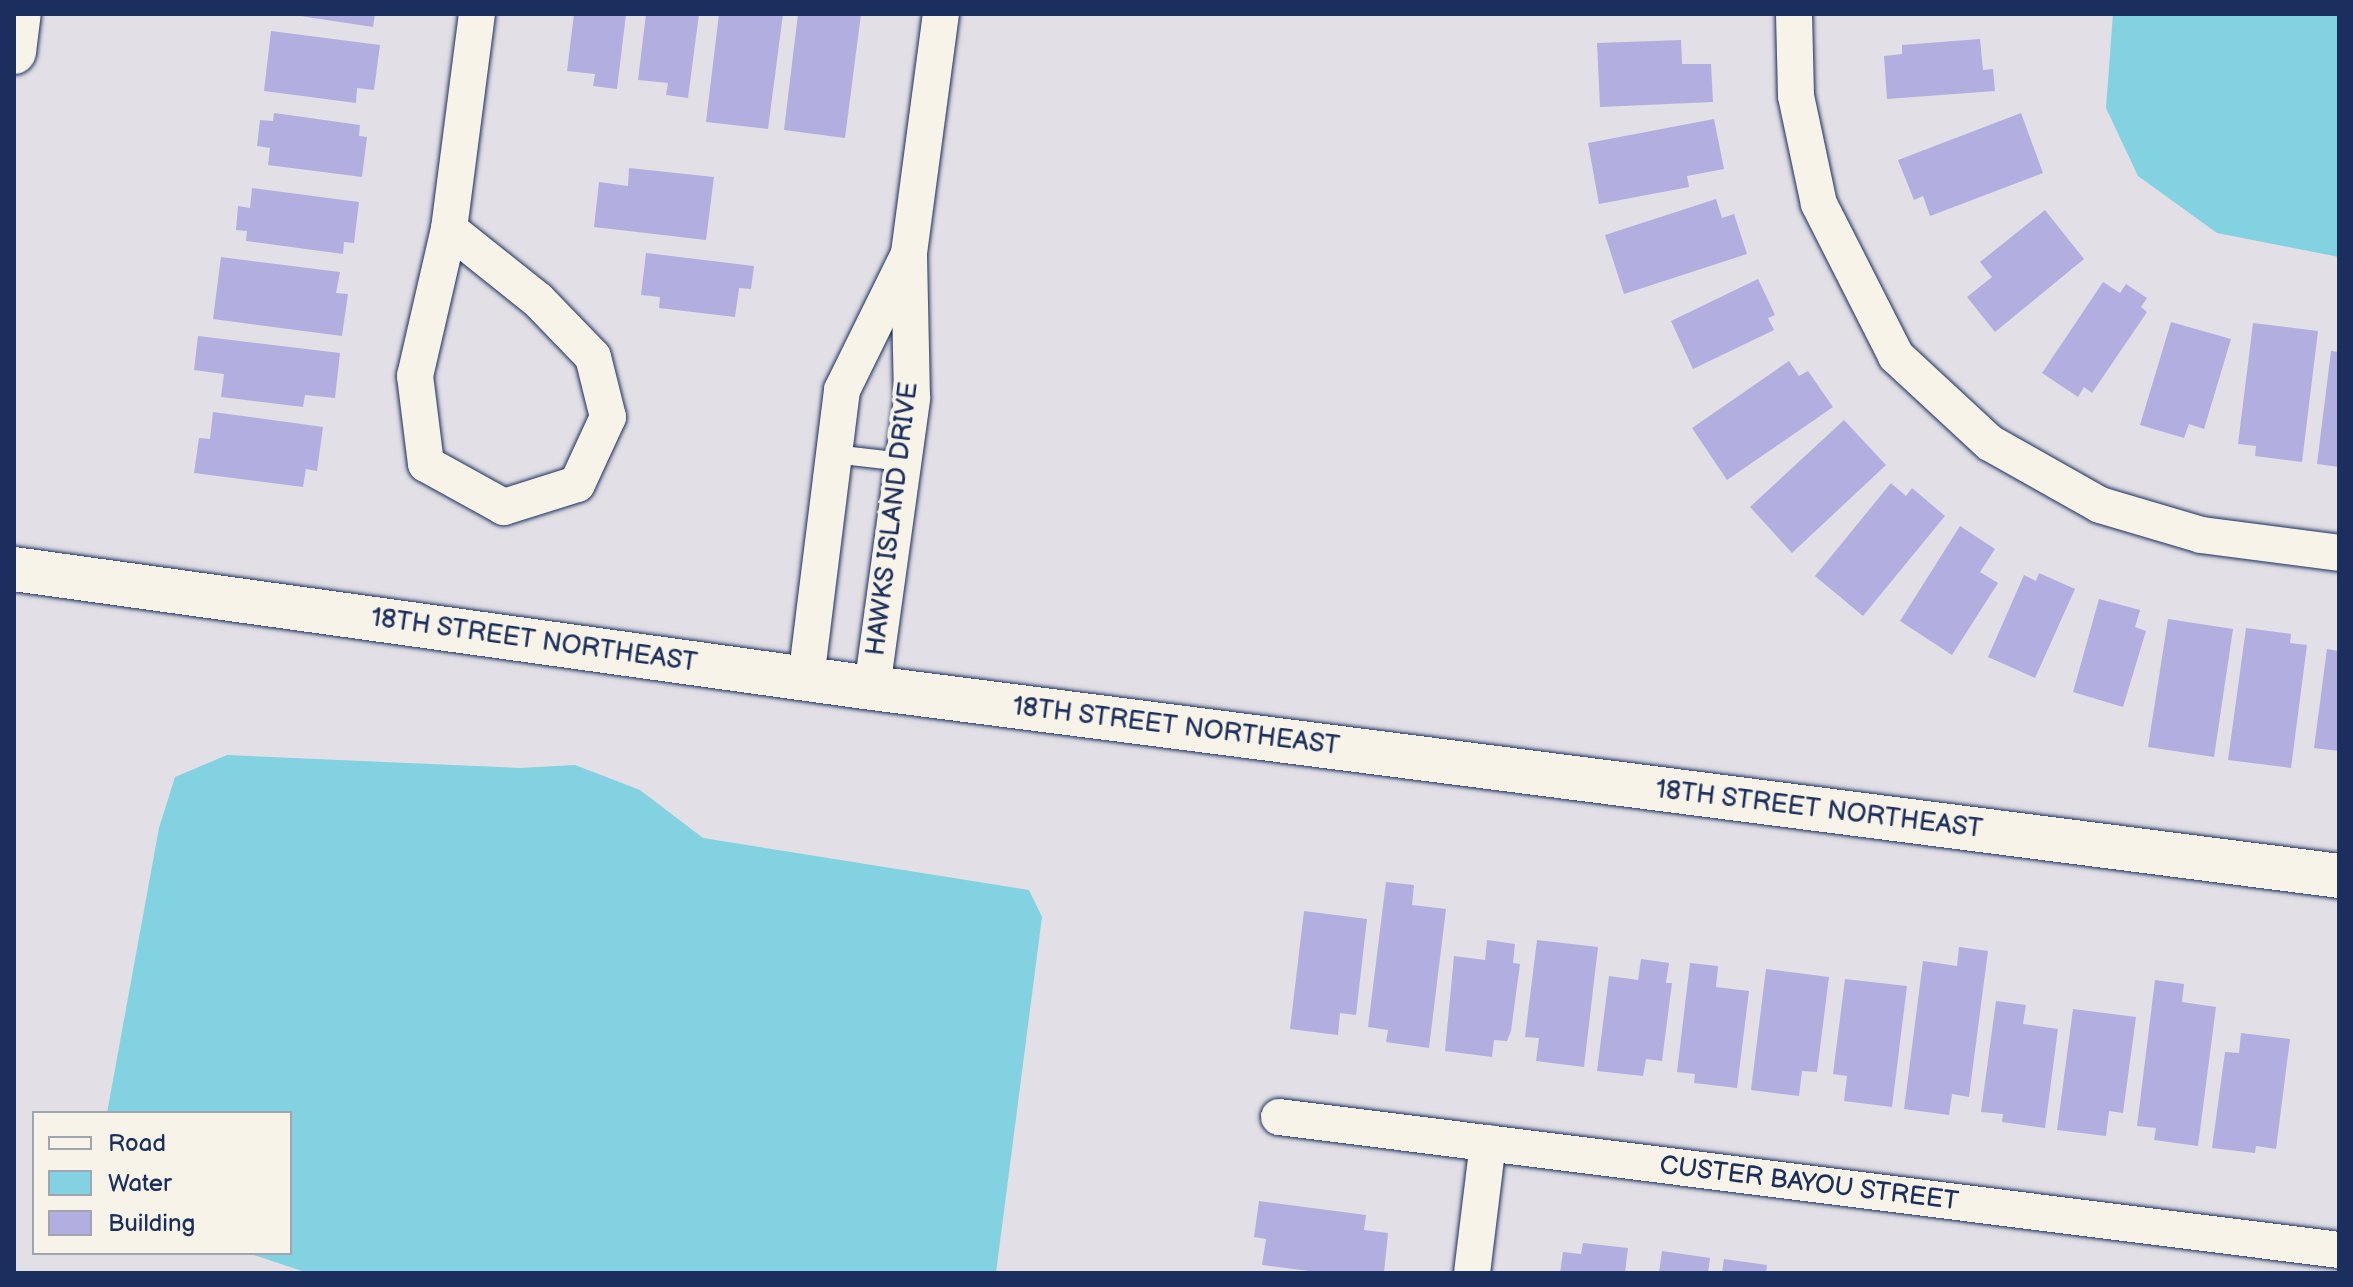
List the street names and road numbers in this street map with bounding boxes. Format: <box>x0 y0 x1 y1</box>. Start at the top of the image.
street label: HAWKS ISLAND DRIVE <box>861 380 925 658</box>
street label: 18TH STREET NORTHEAST <box>369 603 699 679</box>
street label: 18TH STREET NORTHEAST <box>1011 691 1341 763</box>
street label: 18TH STREET NORTHEAST <box>1654 774 1984 846</box>
street label: CUSTER BAYOU STREET <box>1658 1150 1960 1218</box>

